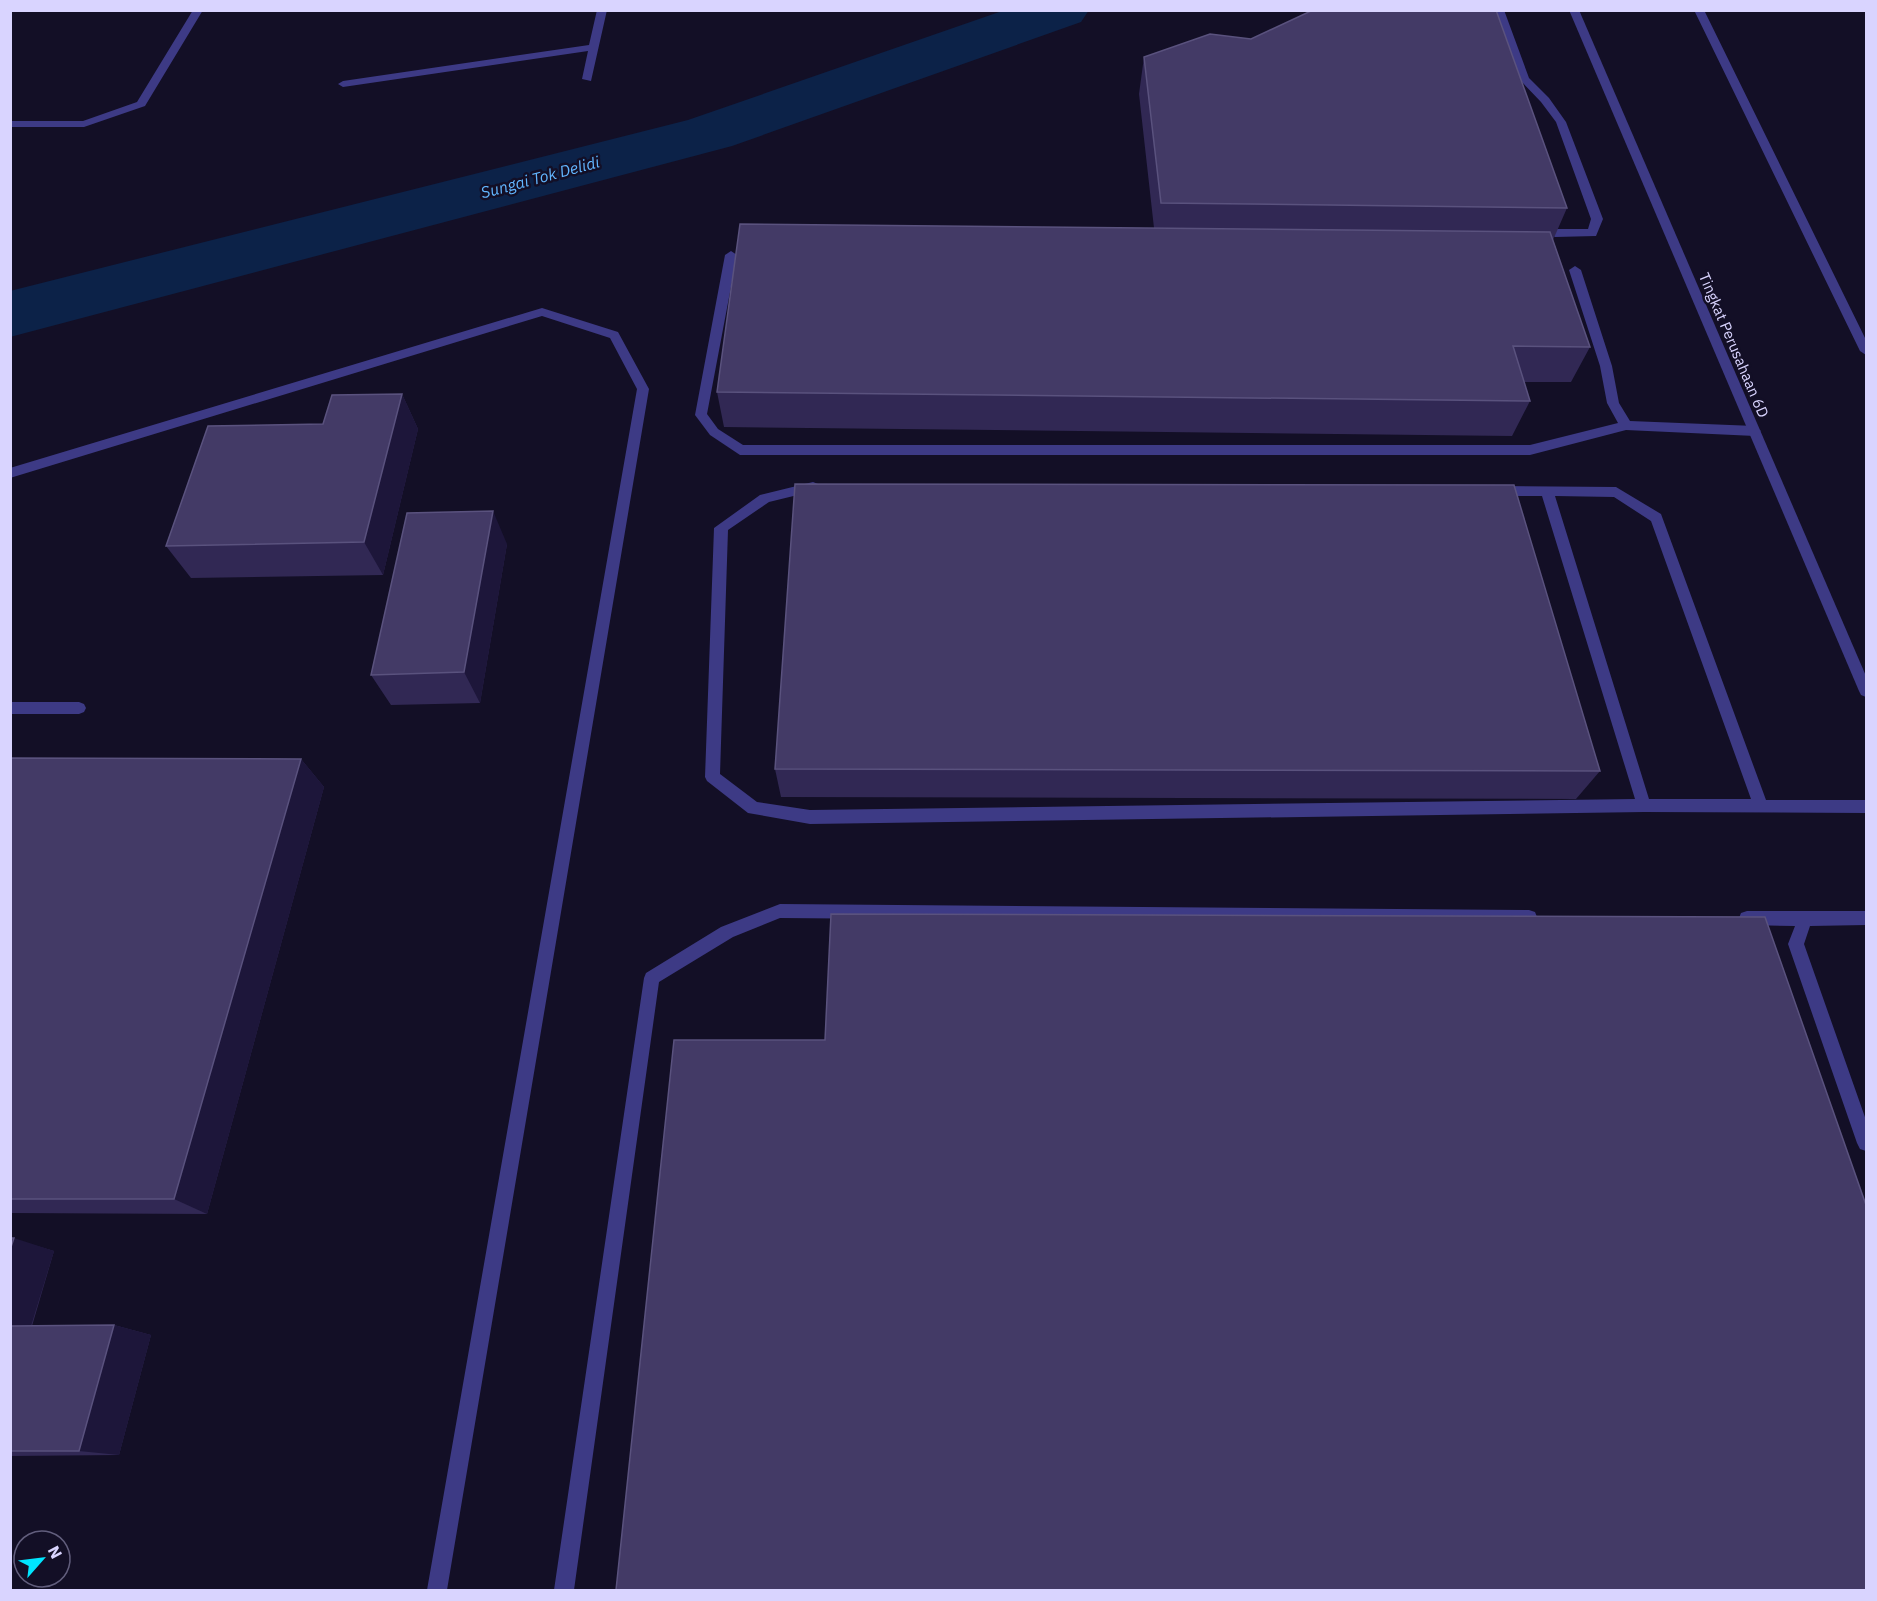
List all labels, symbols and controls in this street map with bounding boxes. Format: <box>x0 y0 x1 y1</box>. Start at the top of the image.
water label: Sungai Tok Delidi <box>478 151 602 202</box>
street label: Tingkat Perusahaan 6D <box>1695 270 1773 420</box>
north arrow <box>12 1529 72 1589</box>
text: N <box>44 1542 67 1562</box>

